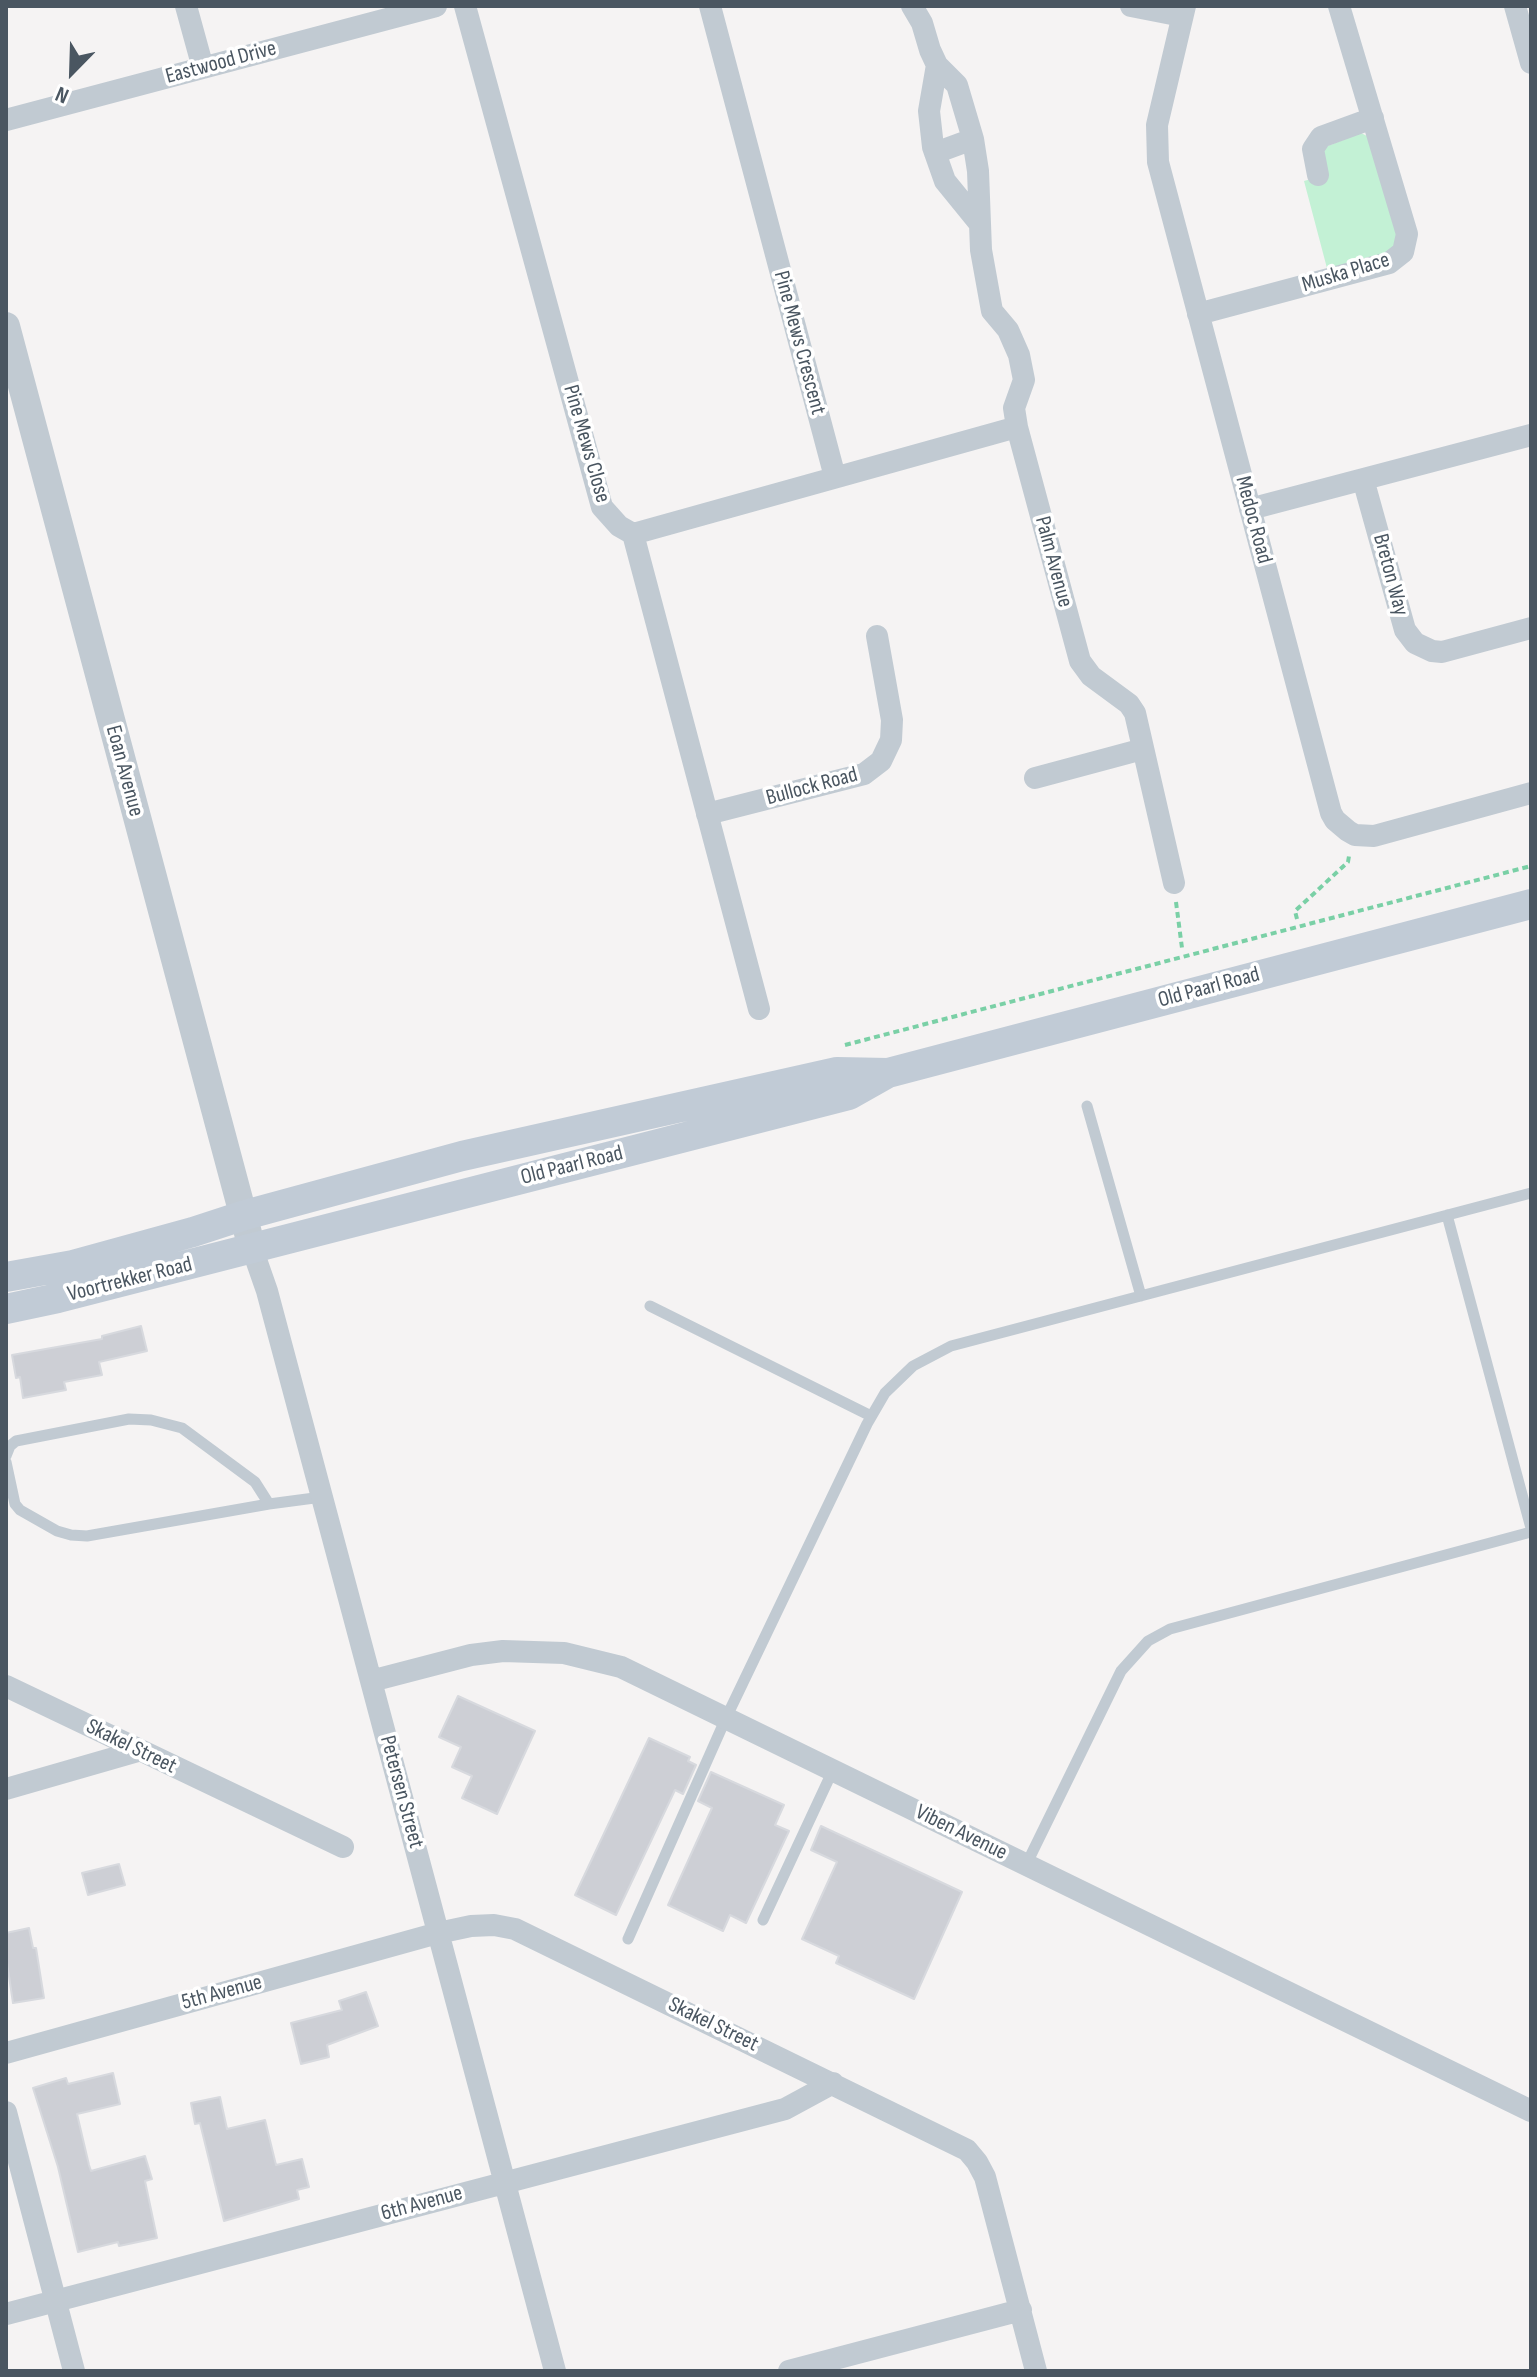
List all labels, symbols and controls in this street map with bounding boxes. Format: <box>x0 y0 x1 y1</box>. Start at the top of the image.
north arrow <box>32 32 112 112</box>
street label: Eastwood Drive <box>163 36 279 90</box>
text: N <box>52 80 73 109</box>
street label: Muska Place <box>1299 247 1393 299</box>
street label: Pine Mews Crescent <box>767 268 831 418</box>
street label: Pine Mews Close <box>557 382 615 506</box>
street label: Medoc Road <box>1229 474 1277 566</box>
street label: Palm Avenue <box>1028 514 1078 610</box>
street label: Breton Way <box>1366 531 1414 619</box>
street label: Eoan Avenue <box>99 723 149 819</box>
street label: Bullock Road <box>763 762 861 812</box>
street label: Old Paarl Road <box>1155 962 1263 1014</box>
street label: Old Paarl Road <box>518 1141 626 1191</box>
street label: Voortrekker Road <box>65 1252 195 1308</box>
street label: Skakel Street <box>82 1714 180 1780</box>
street label: Petersen Street <box>373 1733 429 1851</box>
street label: Viben Avenue <box>911 1800 1011 1866</box>
street label: 5th Avenue <box>179 1970 265 2016</box>
street label: Skakel Street <box>664 1992 762 2058</box>
street label: 6th Avenue <box>378 2181 466 2227</box>

